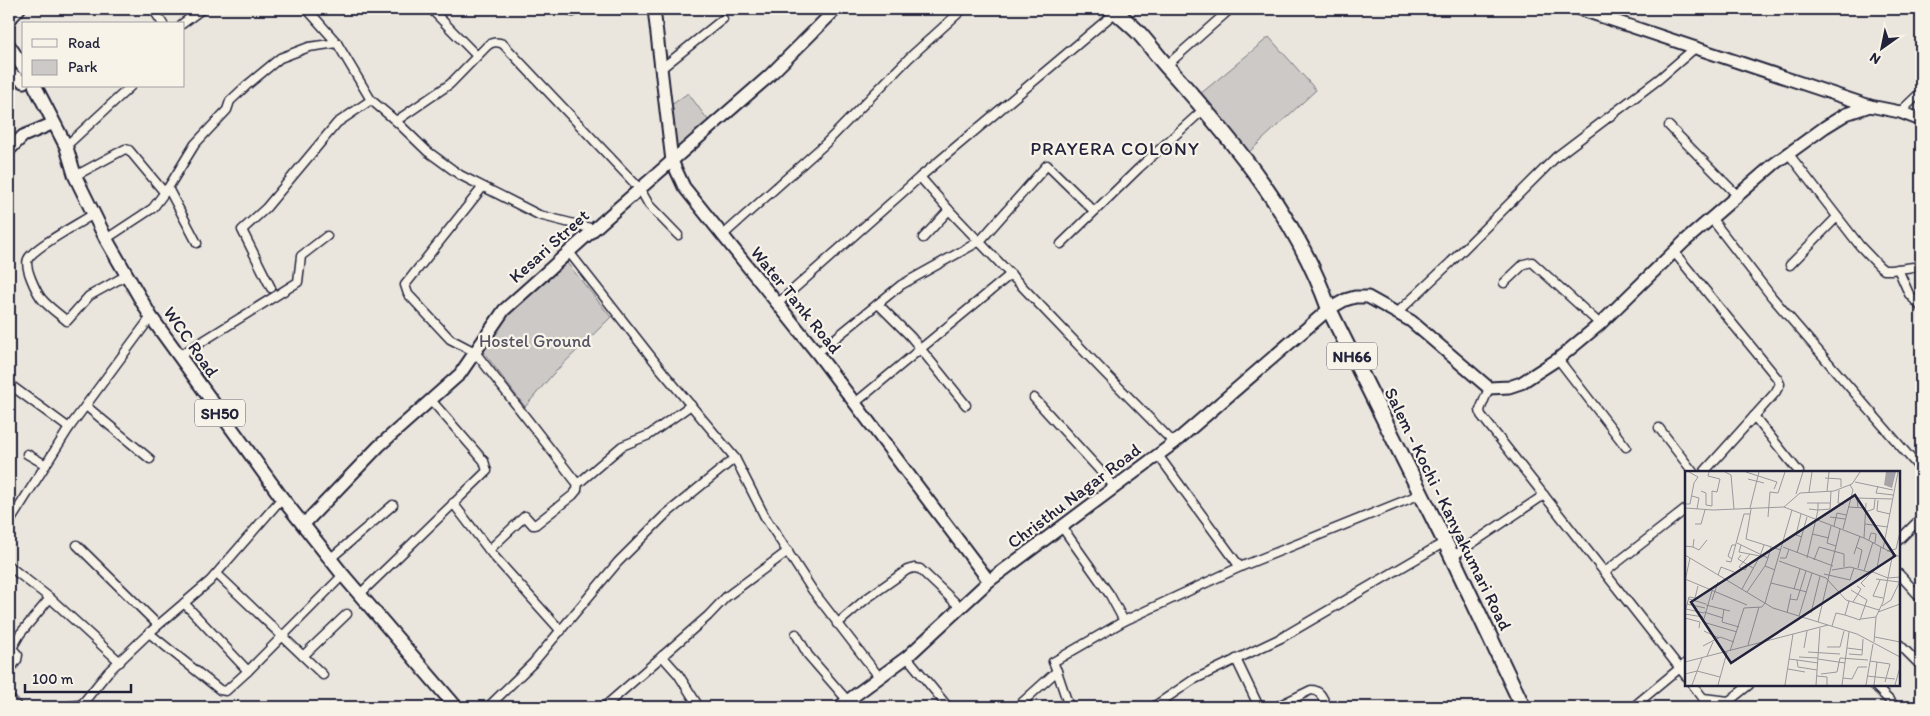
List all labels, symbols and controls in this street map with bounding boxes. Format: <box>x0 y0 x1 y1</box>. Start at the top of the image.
legend <box>22 22 185 88</box>
north arrow <box>1858 22 1908 72</box>
text: Road <box>68 34 101 52</box>
text: N <box>1867 49 1884 68</box>
text: Park <box>68 58 98 76</box>
district label: PRAYERA COLONY <box>1030 137 1200 160</box>
street label: Kesari Street <box>504 204 594 288</box>
street label: Water Tank Road <box>746 242 846 358</box>
street label: WCC Road <box>159 302 223 382</box>
park label: Hostel Ground <box>479 330 591 352</box>
road number: NH66 <box>1327 342 1377 370</box>
street label: Salem - Kochi - Kanyakumari Road <box>1380 384 1517 634</box>
road number: SH50 <box>195 399 245 426</box>
street label: Christhu Nagar Road <box>1003 438 1145 553</box>
inset map <box>1685 471 1900 686</box>
scale bar <box>25 661 131 693</box>
text: 100 m <box>32 670 74 688</box>

